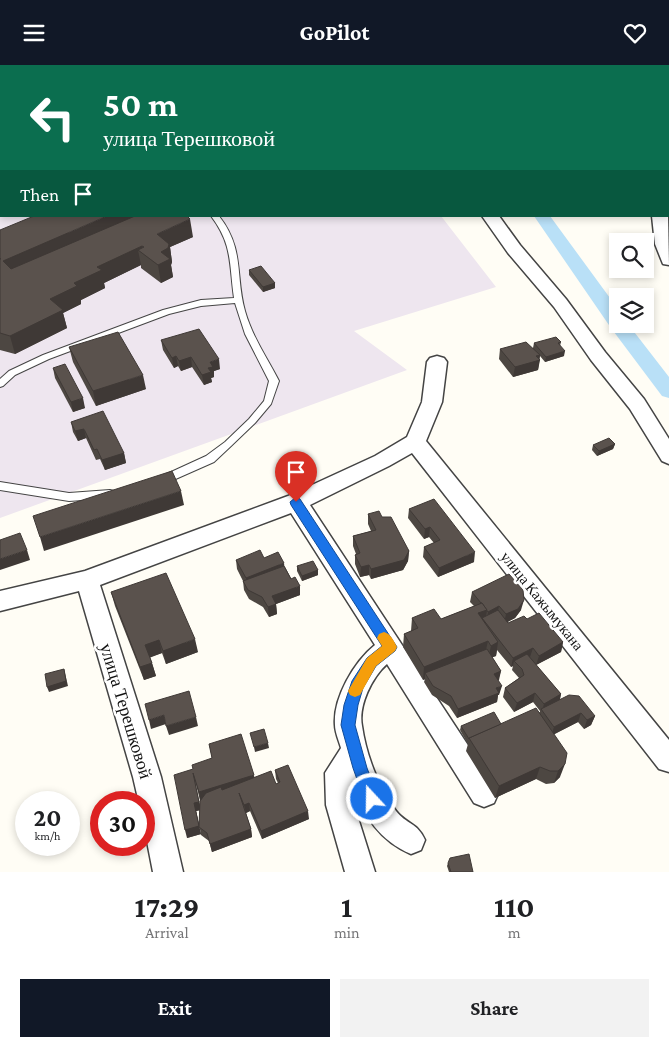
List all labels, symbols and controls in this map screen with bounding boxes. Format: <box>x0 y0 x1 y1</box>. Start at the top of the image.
icon: menu <box>20 19 48 47</box>
icon: heart <box>621 19 649 47</box>
text: GoPilot <box>300 20 370 45</box>
icon: left <box>20 85 85 150</box>
text: 50 m <box>103 85 178 124</box>
text: улица Терешковой <box>103 126 275 151</box>
icon: arrive <box>69 180 97 208</box>
text: Then <box>20 184 59 205</box>
map controls <box>609 233 654 333</box>
button: search <box>609 233 654 278</box>
button: layers <box>609 288 654 333</box>
pin <box>275 451 317 502</box>
icon: arrive <box>282 458 310 486</box>
street label: улица Кажымукана <box>497 548 587 654</box>
street label: улица Терешковой <box>96 641 156 782</box>
position arrow <box>345 772 397 824</box>
speed limit sign: 30 <box>90 791 155 856</box>
text: 20 <box>34 804 61 831</box>
text: km/h <box>35 829 60 843</box>
text: 17:29 <box>134 890 199 923</box>
text: 1 <box>341 890 352 923</box>
text: 110 <box>494 890 535 923</box>
text: Arrival <box>145 924 189 941</box>
text: min <box>334 924 360 941</box>
text: m <box>508 924 521 941</box>
button: Exit <box>20 979 330 1037</box>
button: Share <box>340 979 649 1037</box>

